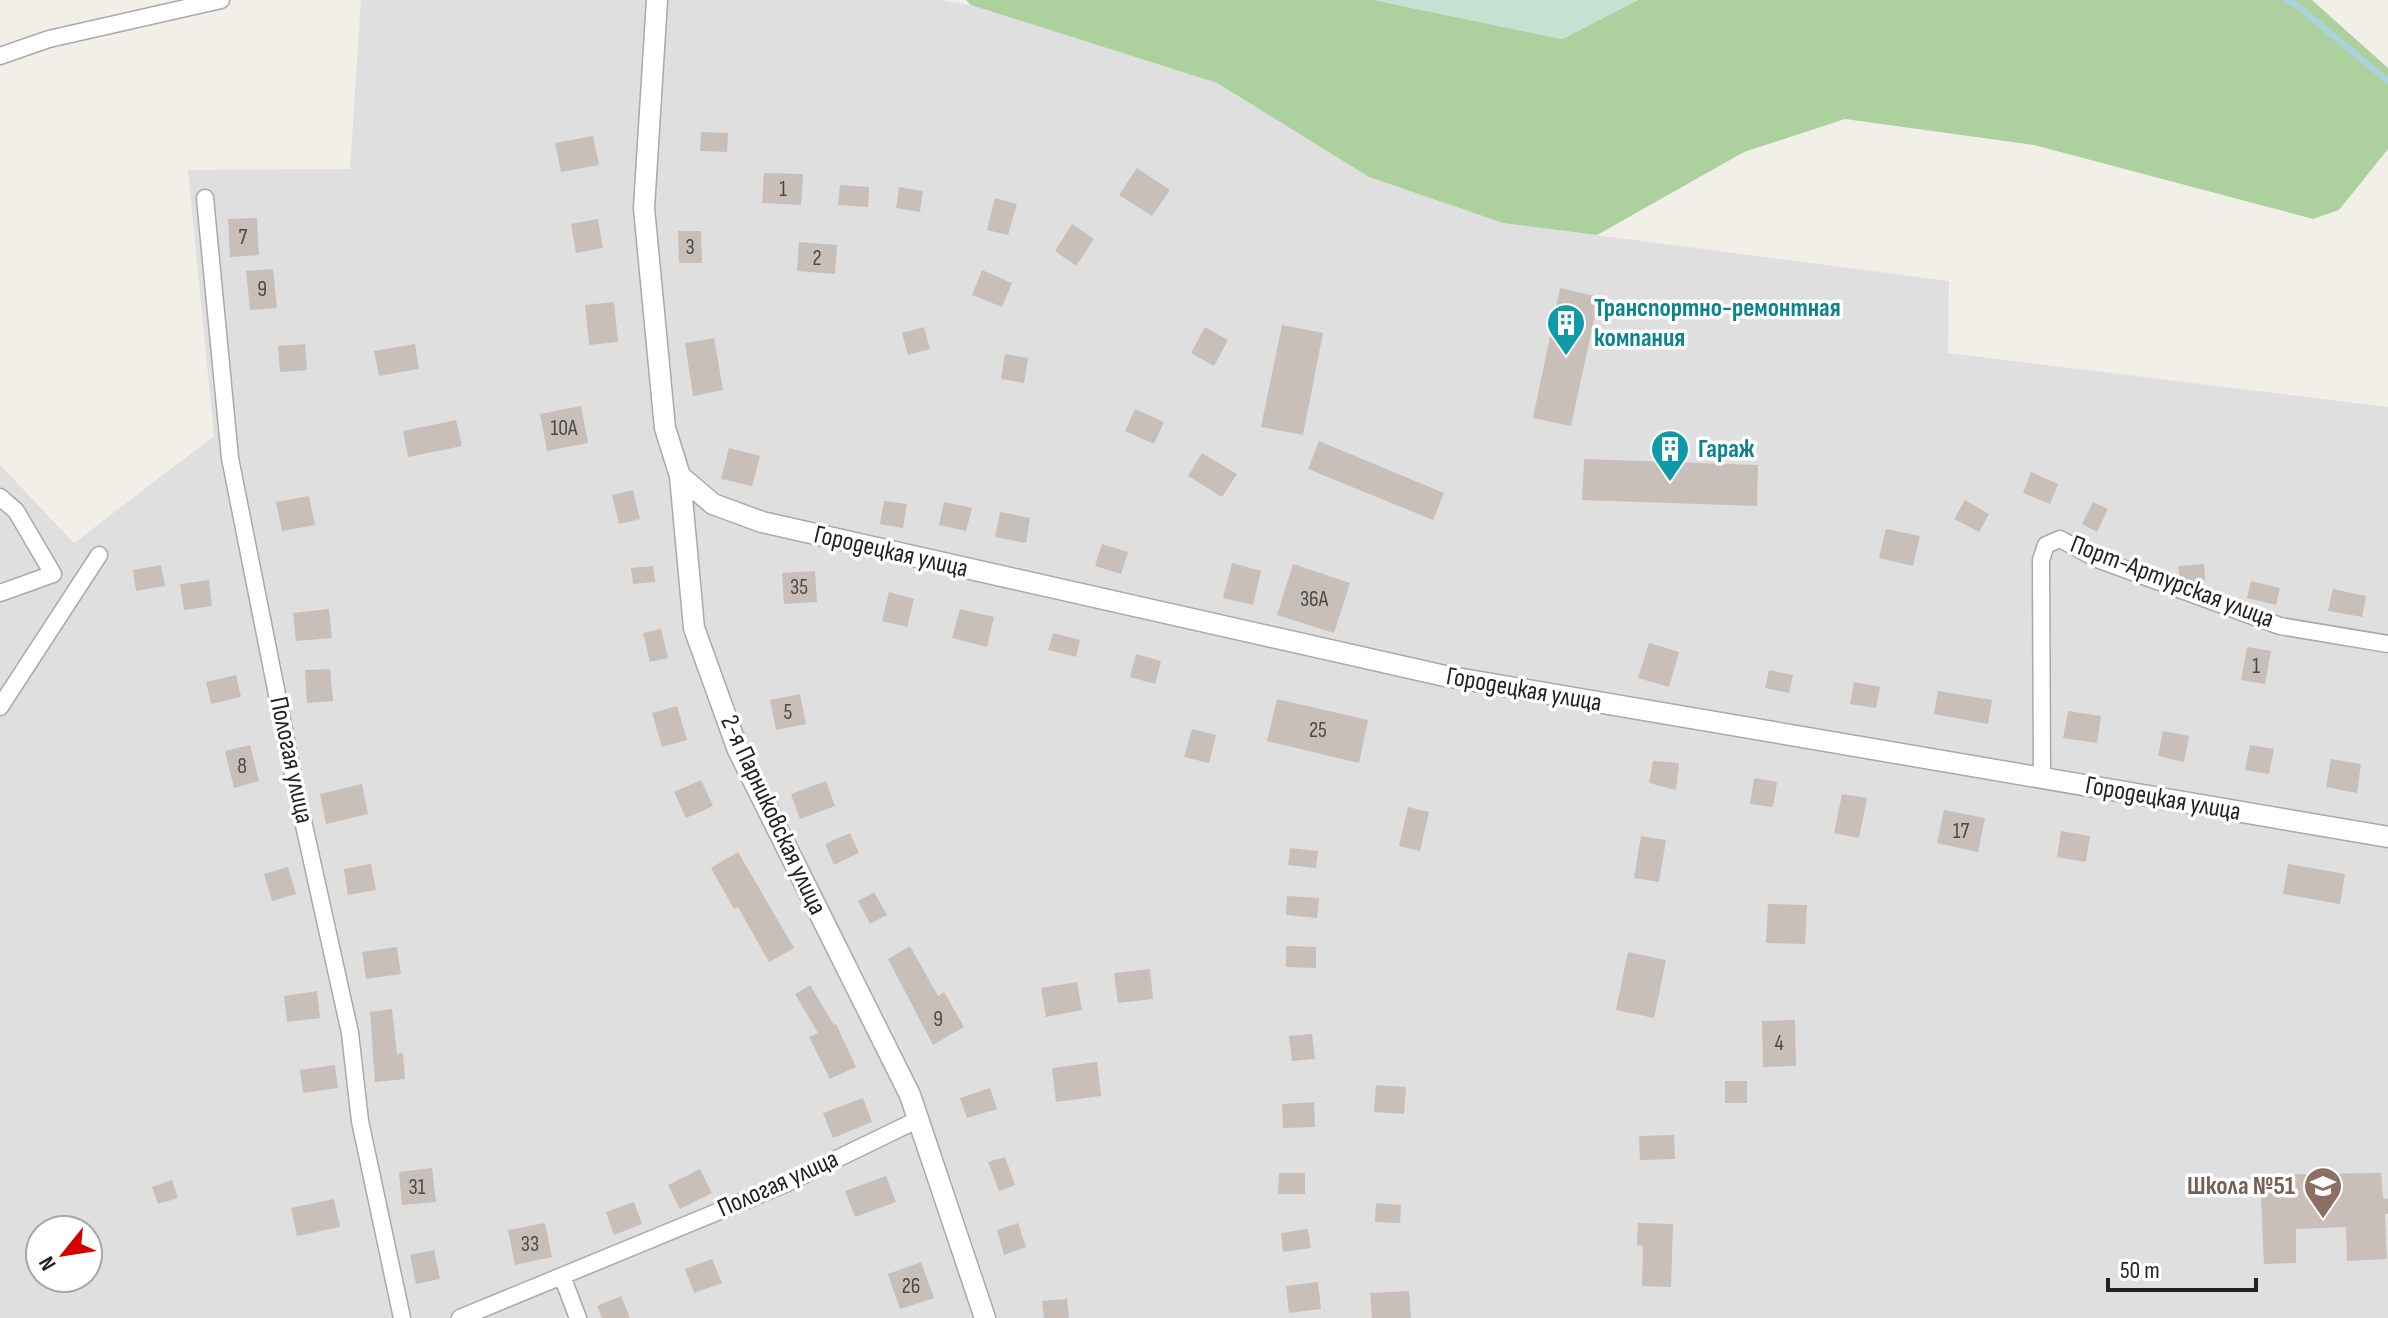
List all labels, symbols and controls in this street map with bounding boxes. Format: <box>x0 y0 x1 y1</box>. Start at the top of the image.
house number: 1 <box>779 176 787 203</box>
house number: 7 <box>239 224 248 251</box>
house number: 3 <box>685 234 695 261</box>
house number: 2 <box>812 245 822 272</box>
house number: 9 <box>257 276 267 303</box>
place label: Транспортно-ремонтная компания <box>1594 293 1841 354</box>
building icon: Транспортно-ремонтная компания <box>1545 302 1587 357</box>
house number: 10А <box>551 415 578 442</box>
building icon: Гараж <box>1649 428 1691 483</box>
place label: Гараж <box>1698 434 1755 465</box>
street label: Городецкая улица <box>811 519 971 585</box>
street label: Порт-Артурская улица <box>2066 529 2278 635</box>
house number: 35 <box>790 574 808 601</box>
house number: 36А <box>1300 586 1329 613</box>
house number: 1 <box>2252 653 2260 680</box>
street label: Городецкая улица <box>1444 661 1604 719</box>
street label: Пологая улица <box>262 694 320 826</box>
house number: 5 <box>784 699 793 726</box>
street label: 2-я Парниковская улица <box>713 710 833 920</box>
house number: 25 <box>1309 717 1327 744</box>
house number: 8 <box>237 753 247 780</box>
street label: Городецкая улица <box>2083 770 2243 828</box>
house number: 17 <box>1953 818 1969 845</box>
house number: 9 <box>933 1006 943 1033</box>
house number: 4 <box>1774 1030 1784 1057</box>
street label: Пологая улица <box>713 1144 843 1224</box>
school or university icon: Школа №51 <box>2302 1165 2344 1220</box>
place label: Школа №51 <box>2187 1171 2295 1202</box>
house number: 31 <box>409 1174 426 1201</box>
north arrow <box>24 1214 104 1294</box>
house number: 33 <box>521 1231 539 1258</box>
scale bar <box>2108 1242 2256 1292</box>
text: N <box>33 1251 63 1275</box>
text: 50 m <box>2120 1256 2160 1285</box>
house number: 26 <box>902 1273 920 1300</box>

